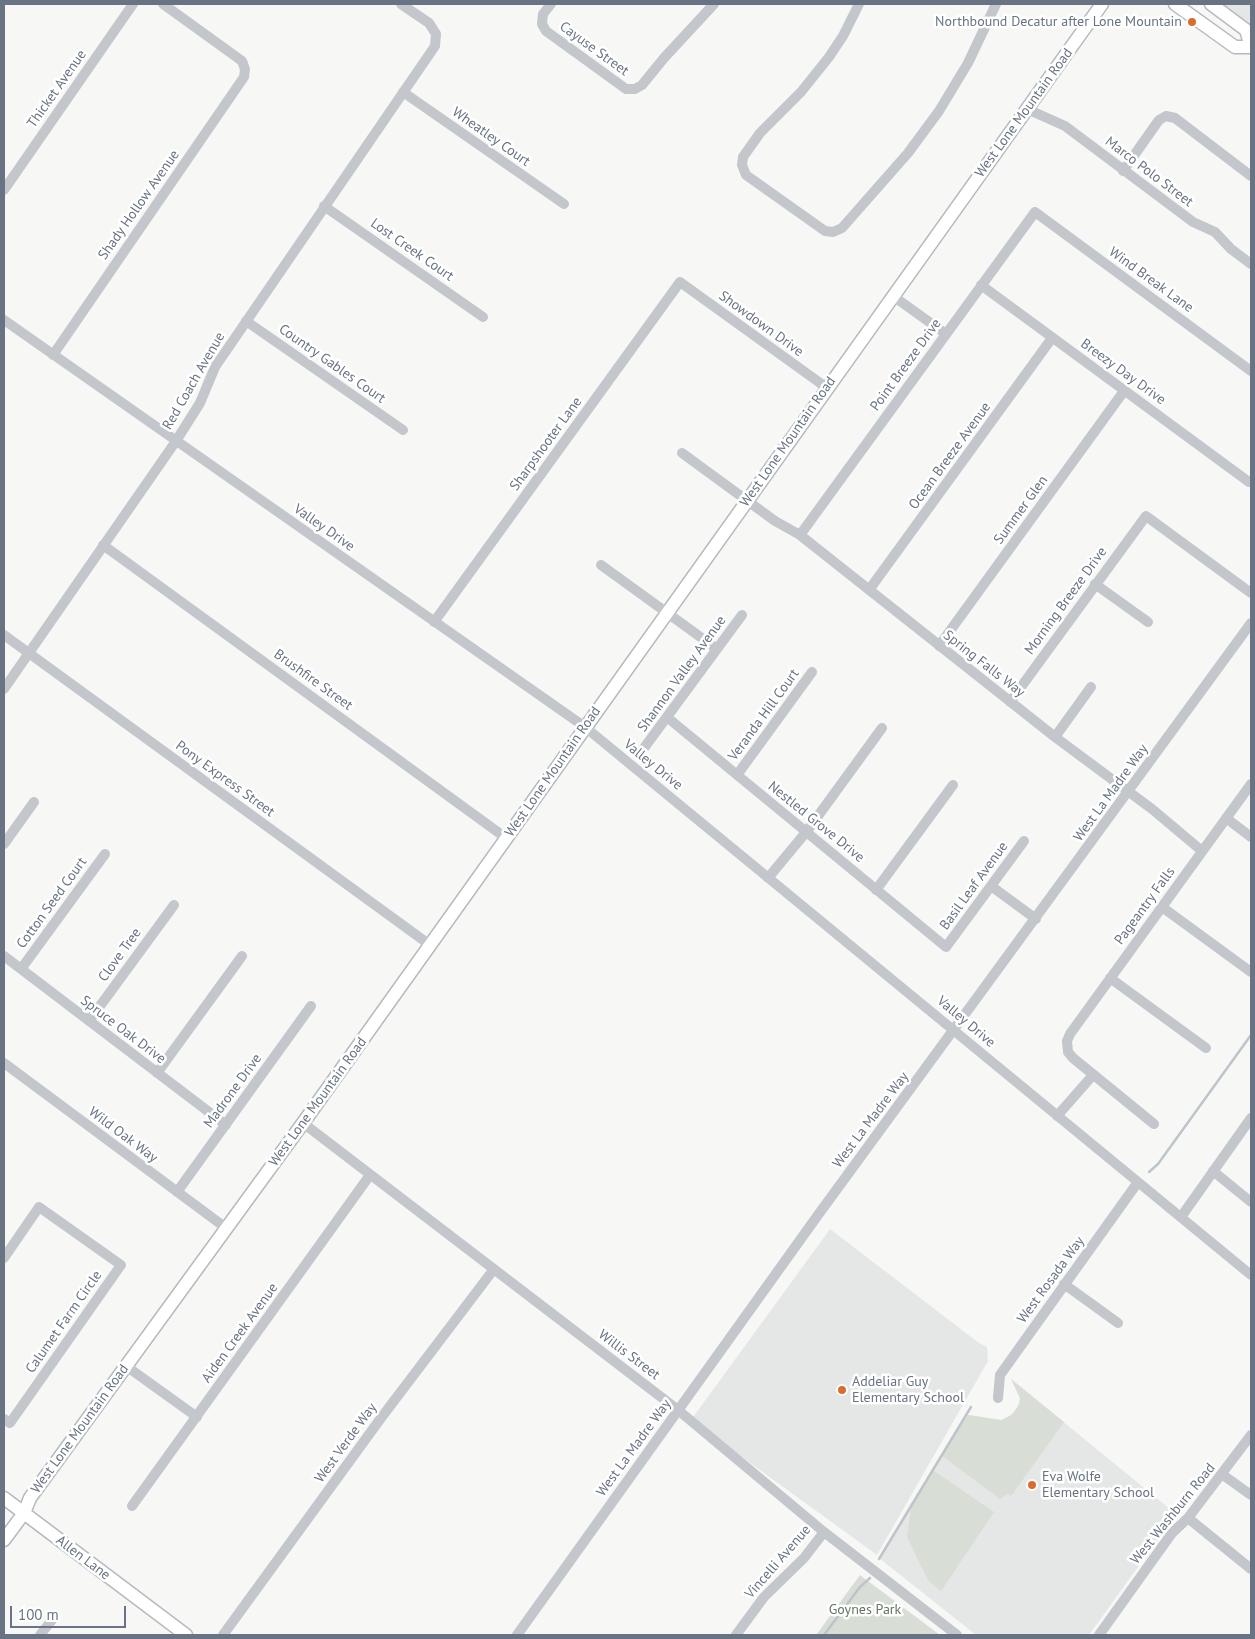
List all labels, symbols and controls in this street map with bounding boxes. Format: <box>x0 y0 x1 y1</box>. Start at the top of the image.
place label: Northbound Decatur after Lone Mountain <box>935 14 1182 30</box>
marker: Northbound Decatur after Lone Mountain <box>1186 16 1198 28</box>
street label: Cayuse Street <box>556 18 632 80</box>
street label: West Lone Mountain Road <box>972 45 1076 181</box>
street label: Thicket Avenue <box>24 47 90 131</box>
street label: Wheatley Court <box>449 104 533 170</box>
street label: Marco Polo Street <box>1102 133 1196 211</box>
street label: Shady Hollow Avenue <box>95 147 183 263</box>
street label: Lost Creek Court <box>367 215 457 285</box>
street label: Wind Break Lane <box>1105 244 1197 316</box>
street label: Showdown Drive <box>715 288 807 360</box>
street label: Point Breeze Drive <box>867 316 945 414</box>
street label: Country Gables Court <box>275 321 389 407</box>
street label: Red Coach Avenue <box>159 329 229 433</box>
street label: Breezy Day Drive <box>1077 336 1169 408</box>
street label: West Lone Mountain Road <box>737 374 839 510</box>
street label: Sharpshooter Lane <box>506 394 586 494</box>
street label: Ocean Breeze Avenue <box>905 399 995 513</box>
street label: Summer Glen <box>990 472 1052 548</box>
street label: Valley Drive <box>290 501 358 555</box>
street label: Morning Breeze Drive <box>1021 544 1111 658</box>
street label: Shannon Valley Avenue <box>634 613 730 735</box>
street label: Spring Falls Way <box>940 627 1028 701</box>
street label: Brushfire Street <box>270 646 356 714</box>
street label: Veranda Hill Court <box>725 666 803 764</box>
street label: West Lone Mountain Road <box>502 704 604 840</box>
street label: Valley Drive <box>620 736 686 794</box>
street label: Pony Express Street <box>172 737 278 821</box>
street label: West La Madre Way <box>1070 741 1152 845</box>
street label: Nestled Grove Drive <box>764 778 868 866</box>
street label: Basil Leaf Avenue <box>936 839 1012 933</box>
street label: Cotton Seed Court <box>13 854 91 952</box>
street label: Pageantry Falls <box>1111 864 1179 948</box>
street label: Clove Tree <box>95 925 145 985</box>
street label: Spruce Oak Drive <box>77 992 169 1068</box>
street label: Valley Drive <box>933 993 999 1051</box>
street label: West Lone Mountain Road <box>266 1034 370 1170</box>
street label: Madrone Drive <box>200 1051 266 1131</box>
street label: West La Madre Way <box>829 1069 913 1171</box>
street label: Wild Oak Way <box>85 1104 161 1166</box>
street label: West Rosada Way <box>1014 1233 1088 1327</box>
street label: Calumet Farm Circle <box>22 1267 106 1377</box>
street label: Aiden Creek Avenue <box>198 1280 282 1386</box>
street label: Willis Street <box>595 1326 663 1384</box>
street label: West Lone Mountain Road <box>28 1361 132 1497</box>
place label: Addeliar Guy Elementary School <box>852 1374 964 1406</box>
marker: Addeliar Guy Elementary School <box>836 1384 848 1396</box>
street label: West La Madre Way <box>593 1396 675 1500</box>
street label: West Verde Way <box>311 1400 381 1486</box>
street label: West Washburn Road <box>1127 1460 1219 1568</box>
place label: Eva Wolfe Elementary School <box>1042 1469 1154 1501</box>
marker: Eva Wolfe Elementary School <box>1026 1479 1038 1491</box>
street label: Vincelli Avenue <box>742 1522 814 1602</box>
street label: Allen Lane <box>53 1532 113 1584</box>
scale bar <box>12 1596 129 1628</box>
park label: Goynes Park <box>829 1602 901 1618</box>
text: 100 m <box>18 1605 59 1624</box>

